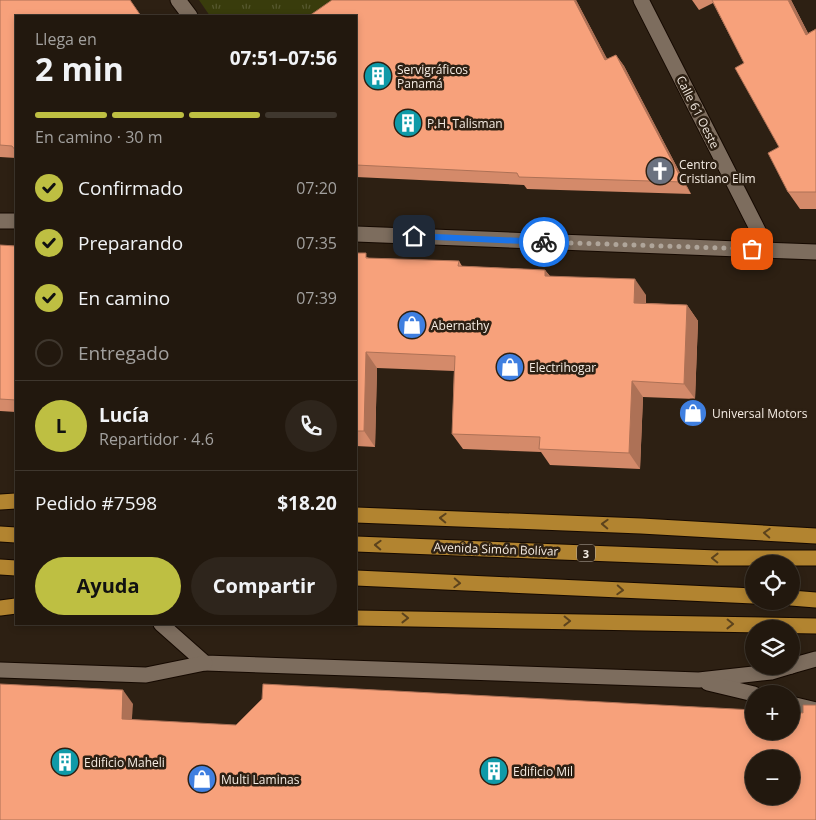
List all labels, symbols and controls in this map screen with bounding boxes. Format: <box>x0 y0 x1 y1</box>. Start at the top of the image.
text: Llega en <box>35 28 97 50</box>
text: 07:51–07:56 <box>230 45 337 71</box>
text: 2 min <box>35 47 124 90</box>
building icon: Servigráficos Panamá <box>363 61 393 91</box>
place label: Servigráficos Panamá <box>397 61 468 92</box>
street label: Calle 61 Oeste <box>672 73 724 152</box>
building icon: P.H. Talisman <box>393 108 423 138</box>
place label: P.H. Talisman <box>427 115 503 132</box>
text: En camino · 30 m <box>35 126 162 148</box>
church icon: Centro Cristiano Elim <box>645 156 675 186</box>
place label: Centro Cristiano Elim <box>679 156 756 187</box>
icon: check <box>35 174 63 202</box>
text: Confirmado <box>78 175 183 201</box>
text: 07:20 <box>296 177 337 199</box>
pin <box>393 215 435 257</box>
courier <box>519 217 569 267</box>
icon: home <box>400 222 428 250</box>
icon: bike <box>530 228 558 256</box>
pin <box>731 228 773 270</box>
icon: check <box>35 229 63 257</box>
text: Preparando <box>78 230 183 256</box>
text: 07:35 <box>296 232 337 254</box>
icon: bag <box>738 235 766 263</box>
icon: check <box>35 284 63 312</box>
text: En camino <box>78 285 170 311</box>
text: 07:39 <box>296 287 337 309</box>
shop icon: Abernathy <box>397 310 427 340</box>
place label: Abernathy <box>431 317 490 334</box>
text: Entregado <box>78 340 169 366</box>
shop icon: Electrihogar <box>495 352 525 382</box>
place label: Electrihogar <box>529 359 596 376</box>
shop icon: Universal Motors <box>678 398 708 428</box>
button: phone <box>285 400 337 452</box>
text: Lucía <box>99 402 149 428</box>
place label: Universal Motors <box>712 405 808 422</box>
text: L <box>56 413 66 439</box>
text: Repartidor · 4.6 <box>99 428 214 450</box>
text: Pedido #7598 <box>35 490 157 516</box>
text: $18.20 <box>277 490 337 516</box>
one-way arrow <box>438 513 446 523</box>
one-way arrow <box>601 519 609 530</box>
one-way arrow <box>763 528 771 539</box>
street label: Avenida Simón Bolívar <box>433 538 559 560</box>
one-way arrow <box>373 539 381 550</box>
road number: 3 <box>577 544 595 562</box>
one-way arrow <box>711 553 718 563</box>
map controls <box>745 555 800 805</box>
button: locate <box>745 555 800 610</box>
button: Ayuda <box>35 557 181 615</box>
button: Compartir <box>191 557 337 615</box>
one-way arrow <box>454 578 462 588</box>
one-way arrow <box>616 585 624 596</box>
one-way arrow <box>401 613 409 624</box>
one-way arrow <box>564 616 572 626</box>
one-way arrow <box>726 619 734 629</box>
button: layers <box>745 620 800 675</box>
button: + <box>745 685 800 740</box>
building icon: Edificio Maheli <box>50 747 80 777</box>
button: − <box>745 750 800 805</box>
place label: Edificio Maheli <box>84 754 165 771</box>
building icon: Edificio Mil <box>479 756 509 786</box>
place label: Edificio Mil <box>513 763 573 780</box>
shop icon: Multi Laminas <box>187 764 217 794</box>
place label: Multi Laminas <box>221 771 300 788</box>

